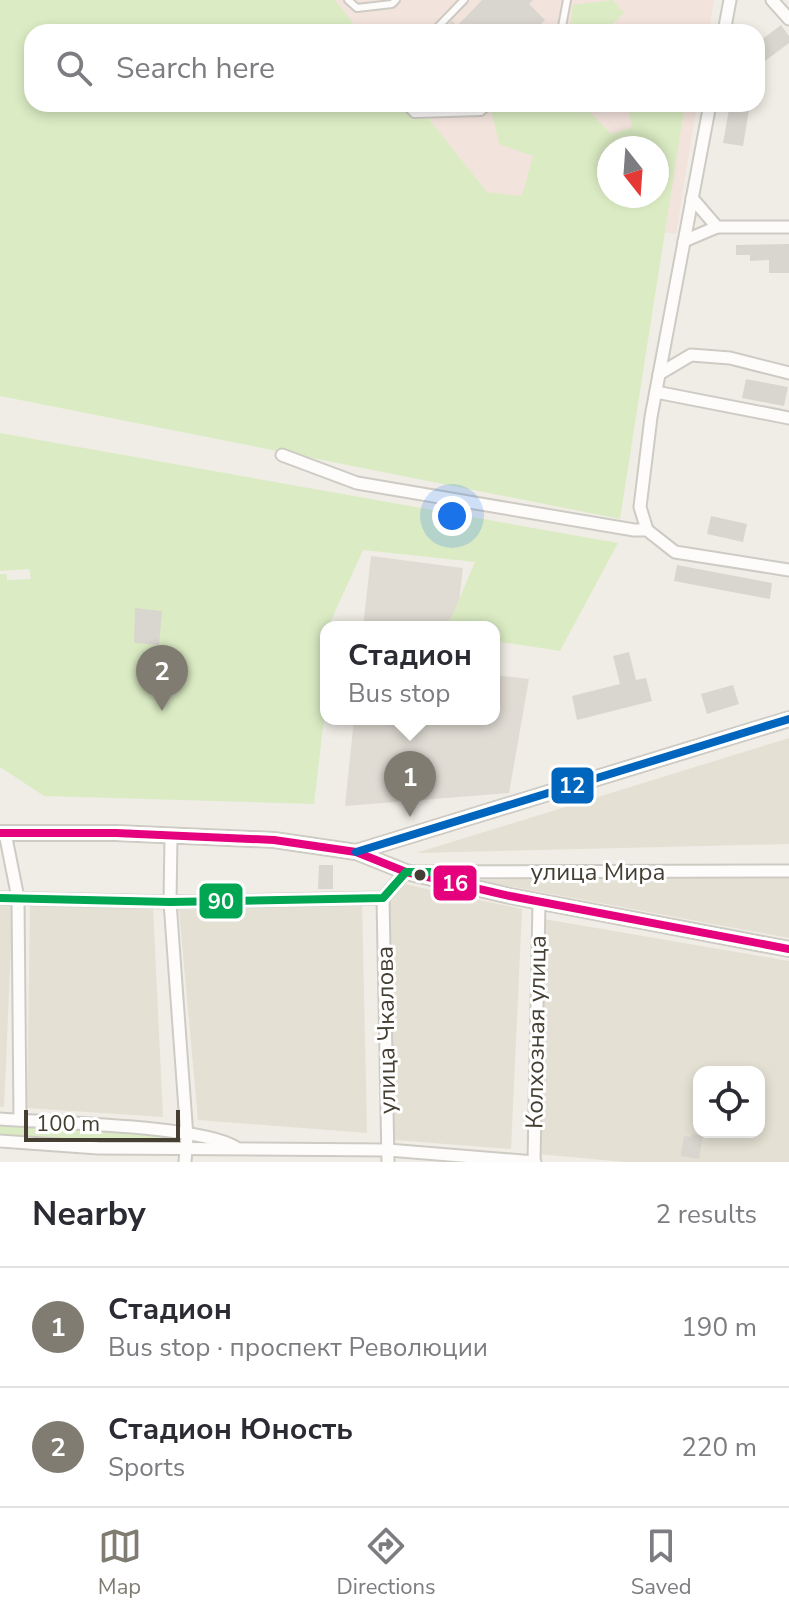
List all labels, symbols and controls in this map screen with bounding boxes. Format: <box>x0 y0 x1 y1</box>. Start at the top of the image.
search box <box>24 24 765 112</box>
icon: search <box>52 46 96 90</box>
text: Search here <box>116 48 275 89</box>
north arrow <box>597 136 669 208</box>
your location <box>432 496 472 536</box>
popup <box>320 621 500 725</box>
text: Стадион <box>348 635 472 676</box>
pin: 2 <box>136 645 188 711</box>
text: Bus stop <box>348 676 450 711</box>
pin: 1 <box>384 751 436 817</box>
line badge: 12 <box>550 766 595 805</box>
text: 12 <box>559 771 585 801</box>
street label: улица Мира <box>531 856 665 888</box>
line badge: 16 <box>432 864 478 902</box>
unlabelled marker <box>412 867 428 883</box>
text: 16 <box>442 869 468 899</box>
line badge: 90 <box>198 882 244 920</box>
text: 90 <box>208 887 234 917</box>
street label: Колхозная улица <box>518 935 554 1129</box>
street label: улица Чкалова <box>369 946 403 1114</box>
map controls <box>693 1066 765 1138</box>
button: locate <box>693 1066 765 1138</box>
scale bar <box>24 1106 180 1142</box>
text: 100 m <box>36 1109 100 1139</box>
text: Nearby <box>32 1191 146 1237</box>
text: 2 results <box>656 1197 757 1232</box>
text: Стадион <box>108 1289 232 1330</box>
text: 1 <box>50 1310 66 1345</box>
text: 190 m <box>681 1310 757 1345</box>
text: Bus stop · проспект Революции <box>108 1330 488 1365</box>
text: Стадион Юность <box>108 1409 353 1450</box>
text: 2 <box>50 1430 66 1465</box>
text: 220 m <box>681 1430 757 1465</box>
text: Sports <box>108 1450 185 1485</box>
tab: Map <box>98 1524 142 1602</box>
tab: Directions <box>337 1524 436 1602</box>
tab: Saved <box>631 1524 691 1602</box>

